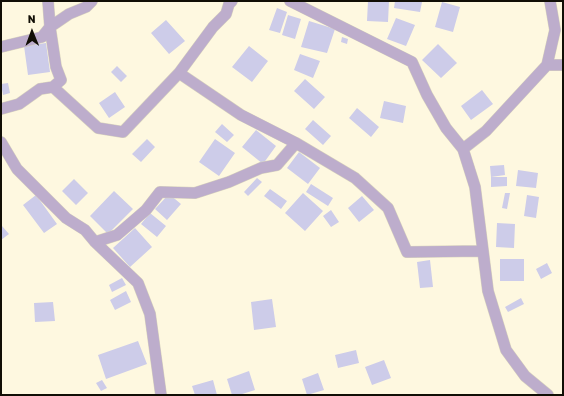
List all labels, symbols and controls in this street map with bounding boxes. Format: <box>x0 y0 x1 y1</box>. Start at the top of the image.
north arrow <box>12 12 52 52</box>
text: N <box>28 13 36 26</box>

